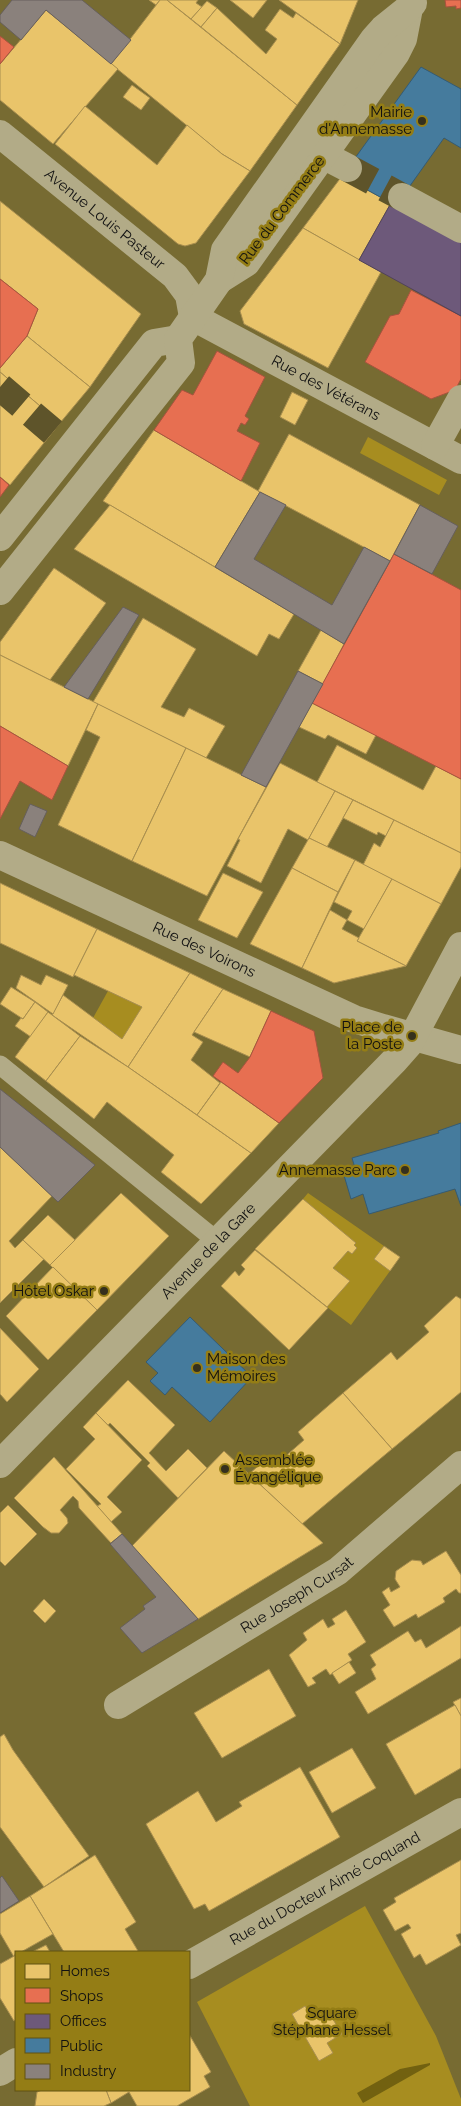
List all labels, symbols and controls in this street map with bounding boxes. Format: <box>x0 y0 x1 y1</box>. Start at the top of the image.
place label: Mairie d'Annemasse <box>319 103 412 138</box>
marker: Mairie d'Annemasse <box>416 115 428 127</box>
street label: Rue du Commerce <box>235 152 329 268</box>
street label: Avenue Louis Pasteur <box>41 165 169 274</box>
street label: Rue des Vétérans <box>268 351 384 424</box>
street label: Rue des Voirons <box>150 918 258 981</box>
place label: Place de la Poste <box>341 1018 402 1053</box>
marker: Place de la Poste <box>406 1030 418 1042</box>
place label: Annemasse Parc <box>279 1161 395 1179</box>
marker: Annemasse Parc <box>399 1164 411 1176</box>
street label: Avenue de la Gare <box>157 1199 259 1303</box>
place label: Hôtel Oskar <box>13 1282 95 1300</box>
marker: Hôtel Oskar <box>98 1285 110 1297</box>
place label: Maison des Mémoires <box>207 1350 286 1385</box>
marker: Maison des Mémoires <box>191 1362 203 1374</box>
place label: Assemblée Évangélique <box>235 1451 321 1486</box>
marker: Assemblée Évangélique <box>219 1463 231 1475</box>
street label: Rue Joseph Cursat <box>237 1553 357 1637</box>
street label: Rue du Docteur Aimé Coquand <box>227 1828 423 1949</box>
legend <box>15 1951 190 2091</box>
text: Homes <box>60 1962 110 1980</box>
text: Shops <box>60 1987 103 2005</box>
park label: Square Stéphane Hessel <box>273 2004 392 2039</box>
text: Offices <box>60 2012 107 2030</box>
text: Public <box>60 2037 103 2055</box>
text: Industry <box>60 2062 116 2080</box>

